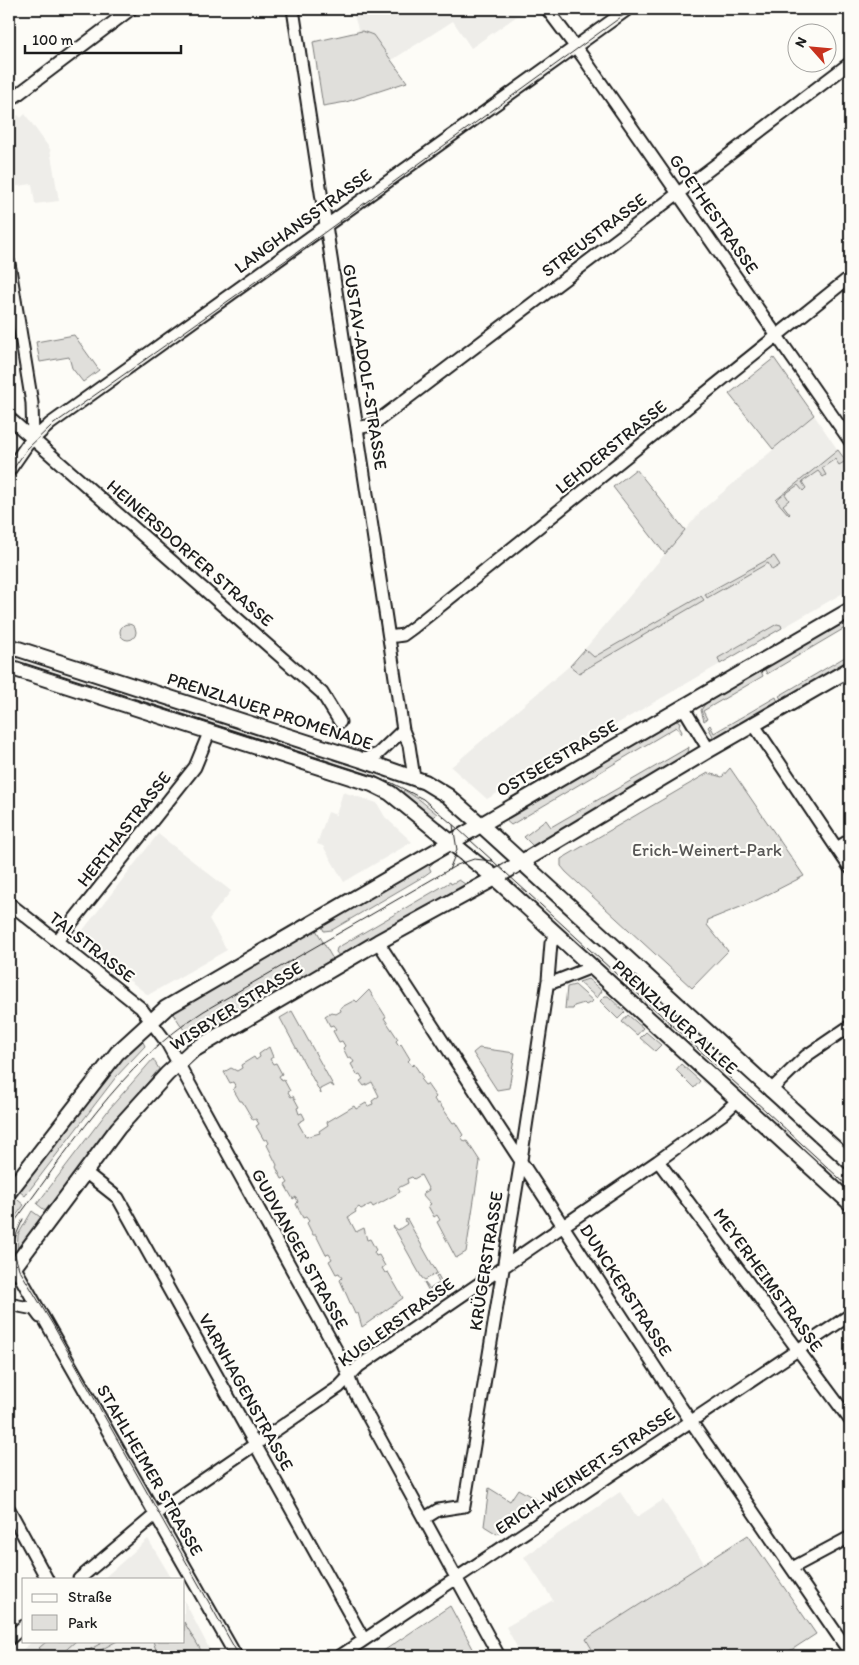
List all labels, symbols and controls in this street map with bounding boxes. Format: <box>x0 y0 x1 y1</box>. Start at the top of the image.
scale bar <box>25 22 181 54</box>
north arrow <box>786 22 836 72</box>
text: 100 m <box>32 31 74 49</box>
text: N <box>791 34 811 50</box>
street label: GOETHESTRASSE <box>664 150 764 278</box>
street label: LANGHANSSTRASSE <box>230 164 376 278</box>
street label: STREUSTRASSE <box>537 188 651 282</box>
street label: GUSTAV-ADOLF-STRASSE <box>338 262 392 472</box>
street label: LEHDERSTRASSE <box>551 395 671 499</box>
street label: HEINERSDORFER STRASSE <box>102 475 278 631</box>
street label: PRENZLAUER PROMENADE <box>164 667 376 755</box>
street label: OSTSEESTRASSE <box>492 714 622 802</box>
street label: HERTHASTRASSE <box>72 767 176 891</box>
park label: Erich-Weinert-Park <box>632 839 782 861</box>
street label: TALSTRASSE <box>45 907 139 987</box>
street label: PRENZLAUER ALLEE <box>608 955 742 1079</box>
street label: WISBYER STRASSE <box>165 956 307 1056</box>
street label: GUDVANGER STRASSE <box>247 1165 353 1333</box>
street label: KRÜGERSTRASSE <box>464 1190 508 1332</box>
street label: MEYERHEIMSTRASSE <box>708 1204 828 1356</box>
street label: DUNCKERSTRASSE <box>575 1220 677 1360</box>
street label: KUGLERSTRASSE <box>333 1272 459 1372</box>
street label: VARNHAGENSTRASSE <box>194 1309 298 1475</box>
street label: STAHLHEIMER STRASSE <box>92 1380 208 1560</box>
street label: ERICH-WEINERT-STRASSE <box>491 1403 679 1539</box>
legend <box>22 1578 185 1642</box>
text: Straße <box>68 1588 112 1606</box>
text: Park <box>68 1614 98 1632</box>

